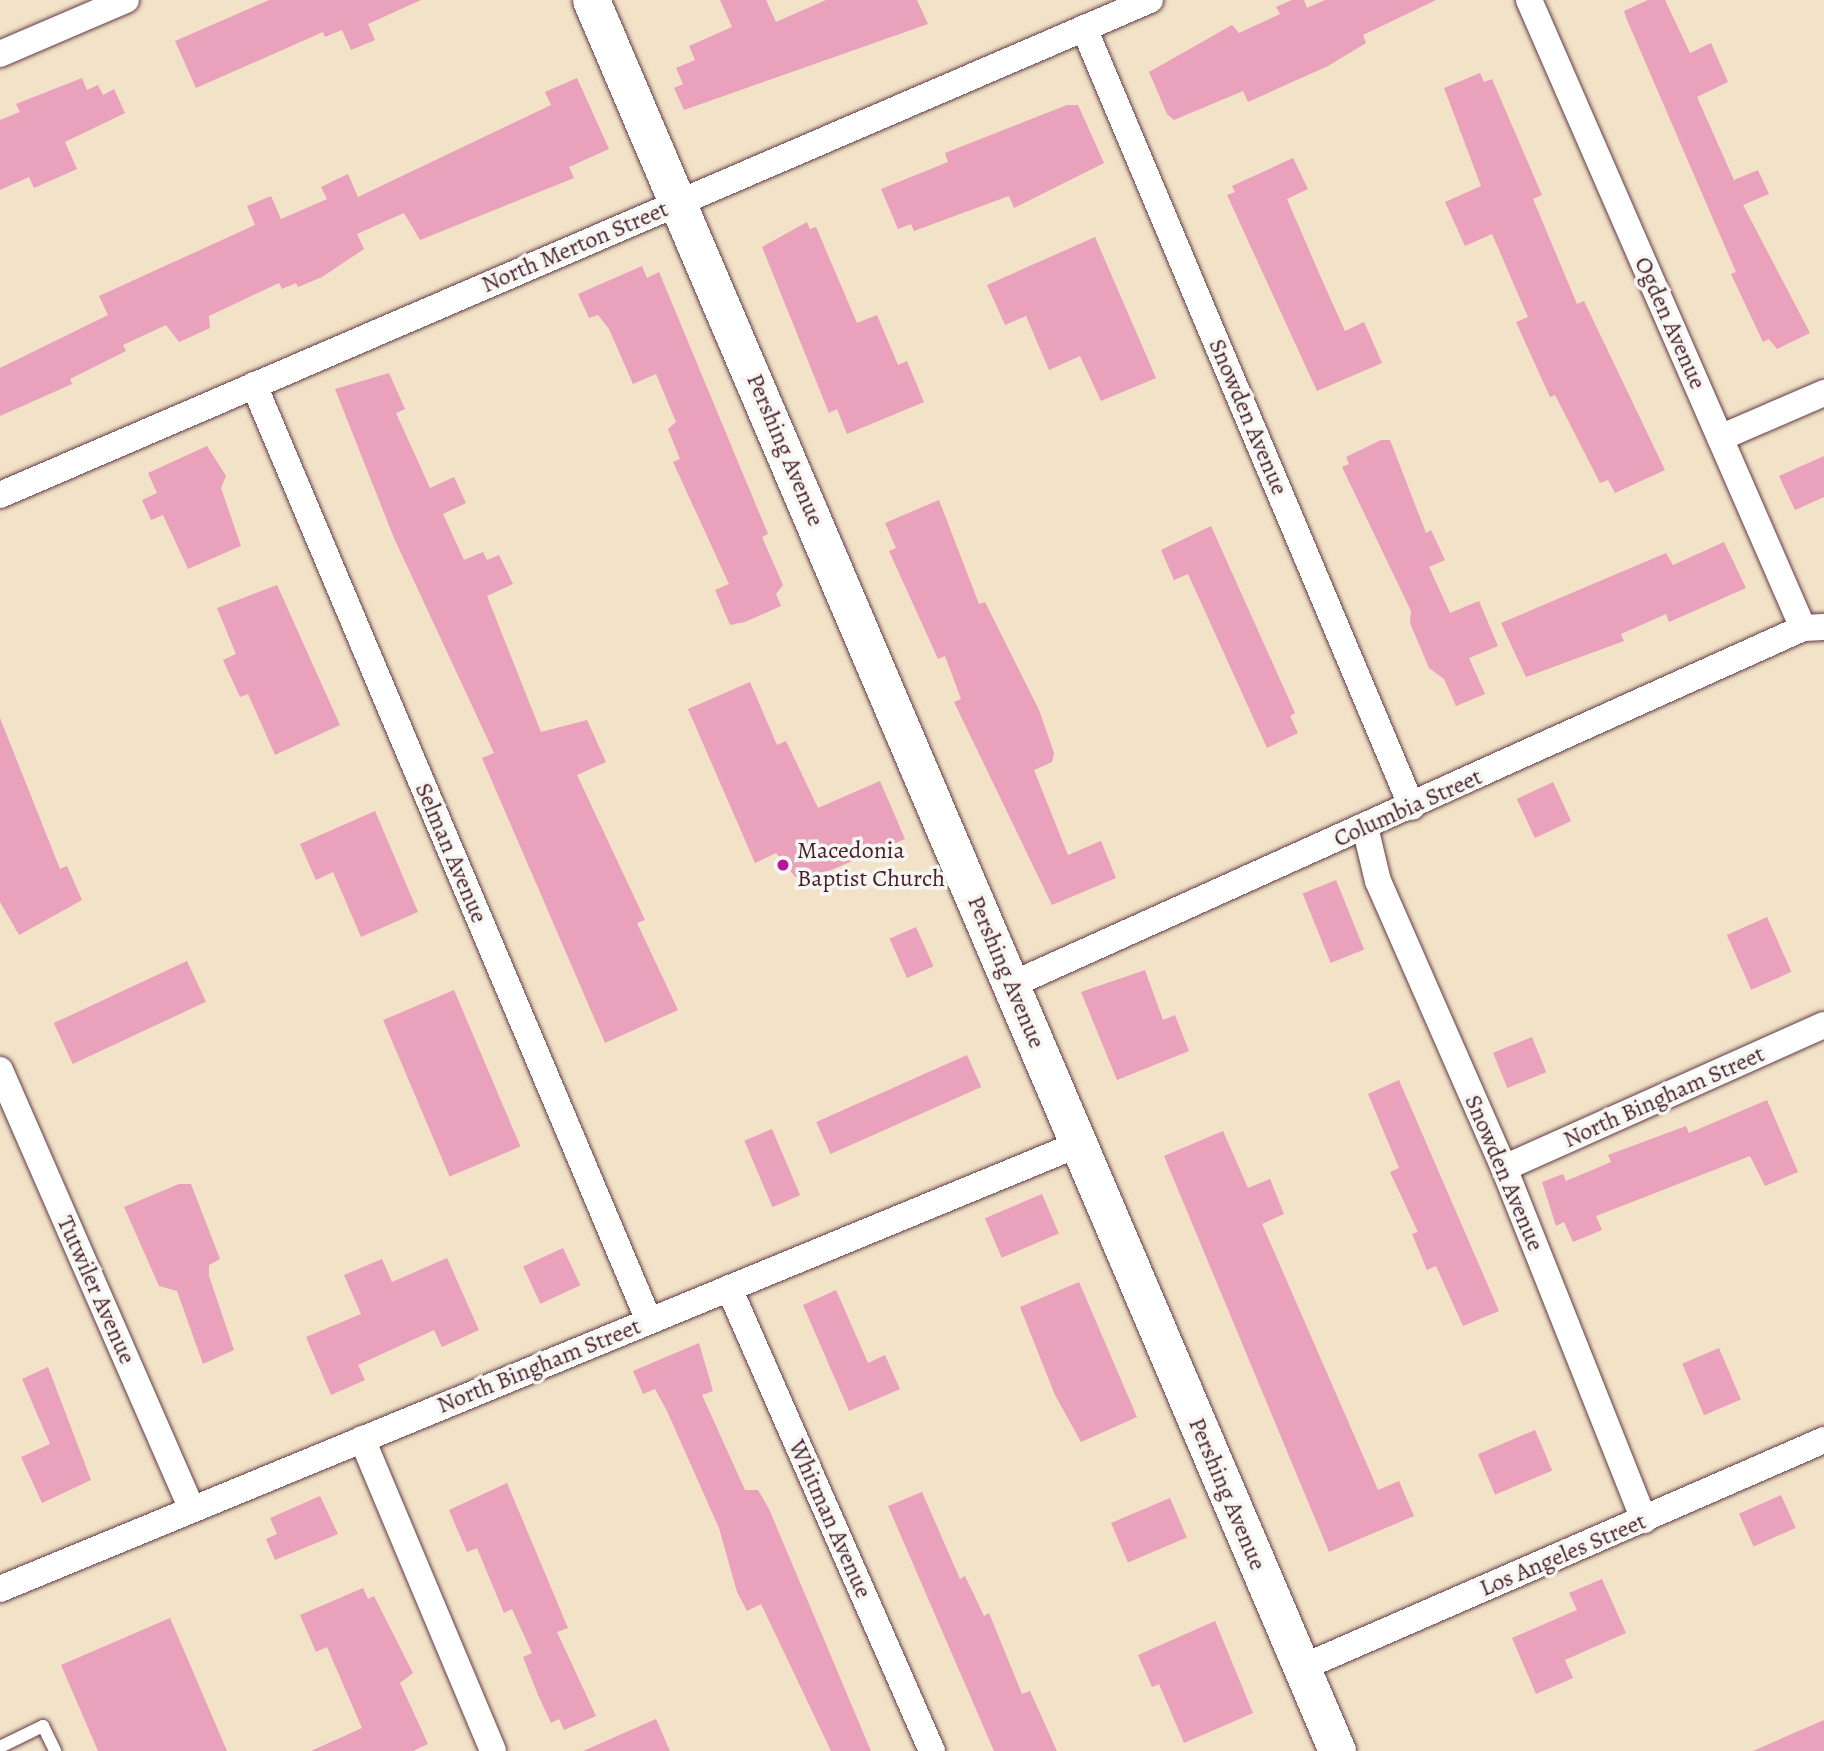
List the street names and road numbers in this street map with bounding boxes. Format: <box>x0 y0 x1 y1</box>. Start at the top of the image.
street label: North Merton Street <box>477 195 673 299</box>
street label: Ogden Avenue <box>1628 252 1712 394</box>
street label: Snowden Avenue <box>1202 335 1294 499</box>
street label: Pershing Avenue <box>740 369 830 531</box>
street label: Columbia Street <box>1329 762 1487 854</box>
street label: Selman Avenue <box>409 779 493 927</box>
street label: Pershing Avenue <box>961 891 1051 1053</box>
street label: North Bingham Street <box>1559 1040 1769 1154</box>
street label: Snowden Avenue <box>1458 1091 1550 1255</box>
street label: Tutwiler Avenue <box>51 1212 141 1368</box>
street label: North Bingham Street <box>433 1312 645 1420</box>
street label: Pershing Avenue <box>1182 1413 1272 1575</box>
street label: Whitman Avenue <box>782 1435 878 1603</box>
street label: Los Angeles Street <box>1475 1507 1651 1603</box>

